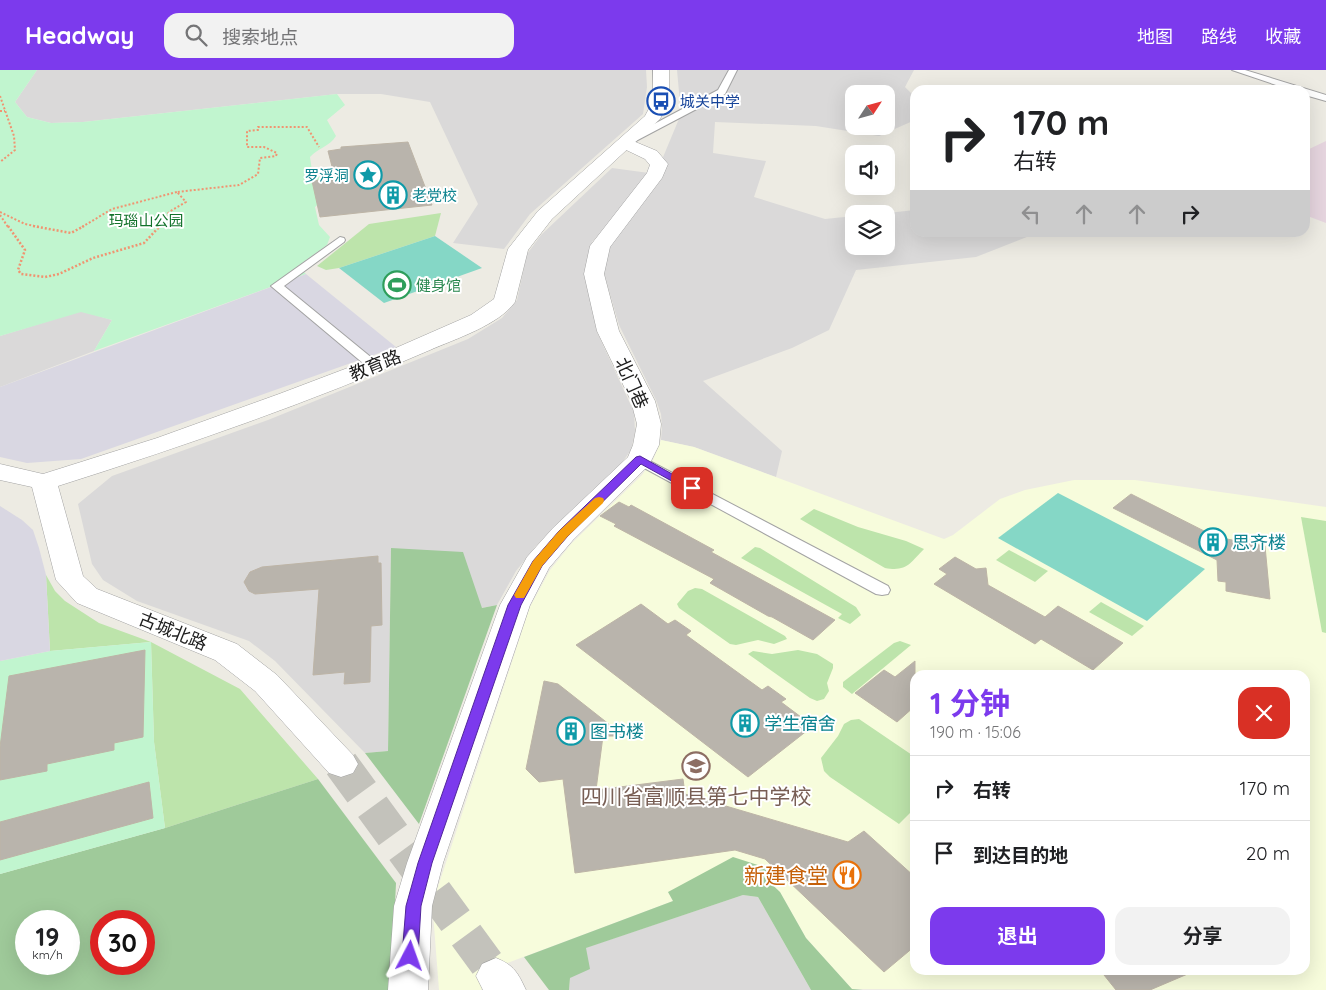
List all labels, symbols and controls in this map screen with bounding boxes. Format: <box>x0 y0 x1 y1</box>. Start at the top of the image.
search box <box>164 13 514 58</box>
text: Headway <box>25 20 134 50</box>
icon: search <box>182 21 210 49</box>
text: 搜索地点 <box>222 25 298 49</box>
text: 地图 <box>1137 25 1173 48</box>
text: 路线 <box>1201 25 1237 48</box>
text: 收藏 <box>1265 25 1301 48</box>
north arrow <box>845 85 895 135</box>
map controls <box>845 85 895 255</box>
bus stop icon: 城关中学 <box>646 86 676 116</box>
place label: 城关中学 <box>680 92 740 111</box>
text: 170 m <box>1013 100 1109 144</box>
icon: right <box>930 105 995 170</box>
button: sound <box>845 145 895 195</box>
text: 右转 <box>1013 147 1057 175</box>
place icon: 罗浮洞 <box>353 160 383 190</box>
place label: 罗浮洞 <box>304 166 349 185</box>
building icon: 老党校 <box>378 180 408 210</box>
place label: 老党校 <box>412 186 457 205</box>
icon: left <box>1017 200 1045 228</box>
icon: ahead <box>1070 200 1098 228</box>
icon: ahead <box>1123 200 1151 228</box>
icon: right <box>1176 200 1204 228</box>
button: layers <box>845 205 895 255</box>
park label: 玛瑙山公园 <box>108 211 184 230</box>
sports icon: 健身馆 <box>382 270 412 300</box>
place label: 健身馆 <box>416 276 461 295</box>
street label: 教育路 <box>346 344 404 386</box>
street label: 北门巷 <box>611 354 653 412</box>
pin <box>671 467 713 509</box>
icon: arrive <box>678 474 706 502</box>
building icon: 思齐楼 <box>1198 527 1228 557</box>
place label: 思齐楼 <box>1232 531 1286 554</box>
street label: 古城北路 <box>135 607 211 655</box>
text: 1 分钟 <box>930 684 1010 722</box>
button: close <box>1238 687 1290 739</box>
building icon: 学生宿舍 <box>730 708 760 738</box>
place label: 学生宿舍 <box>764 712 836 735</box>
building icon: 图书楼 <box>556 716 586 746</box>
place label: 图书楼 <box>590 720 644 743</box>
text: 190 m · 15:06 <box>930 722 1021 742</box>
school or university icon: 四川省富顺县第七中学校 <box>681 751 711 781</box>
icon: right <box>930 774 958 802</box>
text: 170 m <box>1239 776 1290 800</box>
text: 右转 <box>973 778 1011 802</box>
place label: 四川省富顺县第七中学校 <box>581 783 812 809</box>
icon: arrive <box>930 839 958 867</box>
text: 20 m <box>1246 841 1290 865</box>
text: 到达目的地 <box>973 843 1068 867</box>
restaurant icon: 新建食堂 <box>832 860 862 890</box>
place label: 新建食堂 <box>744 862 828 888</box>
button: 退出 <box>930 907 1105 965</box>
button: 分享 <box>1115 907 1290 965</box>
speed limit sign: 30 <box>90 910 155 975</box>
text: 19 <box>36 921 59 952</box>
position arrow <box>383 929 435 981</box>
text: km/h <box>32 947 63 962</box>

